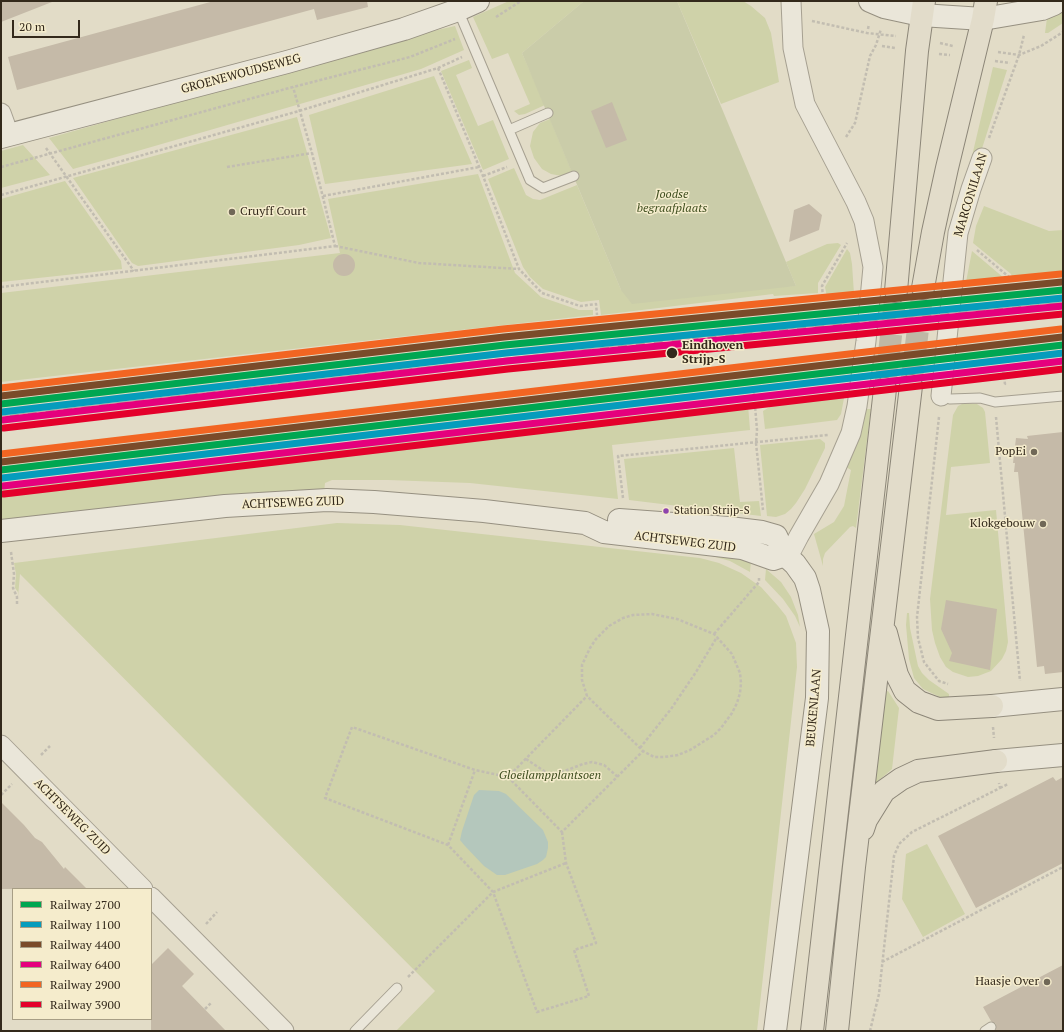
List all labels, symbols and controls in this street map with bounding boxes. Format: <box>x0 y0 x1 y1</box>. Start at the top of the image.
scale bar <box>14 12 82 38</box>
text: 20 m <box>19 19 45 34</box>
street label: GROENEWOUDSEWEG <box>180 51 302 97</box>
street label: MARCONILAAN <box>951 151 991 239</box>
park label: Joodse begraafplaats <box>637 188 707 216</box>
place label: Cruyff Court <box>240 205 306 219</box>
marker: Cruyff Court <box>227 207 237 217</box>
place label: Eindhoven Strijp-S <box>682 339 743 367</box>
marker: Eindhoven Strijp-S <box>665 346 679 360</box>
place label: PopEi <box>995 445 1026 459</box>
marker: PopEi <box>1029 447 1039 457</box>
street label: ACHTSEWEG ZUID <box>242 494 344 512</box>
place label: Station Strijp-S <box>674 504 750 518</box>
marker: Station Strijp-S <box>661 506 671 516</box>
place label: Klokgebouw <box>970 517 1035 531</box>
marker: Klokgebouw <box>1038 519 1048 529</box>
street label: ACHTSEWEG ZUID <box>633 529 737 555</box>
street label: BEUKENLAAN <box>803 669 825 747</box>
park label: Gloeilampplantsoen <box>499 769 601 783</box>
street label: ACHTSEWEG ZUID <box>31 776 113 858</box>
legend <box>12 888 152 1020</box>
text: Railway 2700 <box>50 897 120 912</box>
text: Railway 1100 <box>50 917 120 932</box>
text: Railway 4400 <box>50 937 120 952</box>
text: Railway 6400 <box>50 957 120 972</box>
place label: Haasje Over <box>975 975 1039 989</box>
text: Railway 2900 <box>50 977 120 992</box>
marker: Haasje Over <box>1042 977 1052 987</box>
text: Railway 3900 <box>50 997 120 1012</box>

